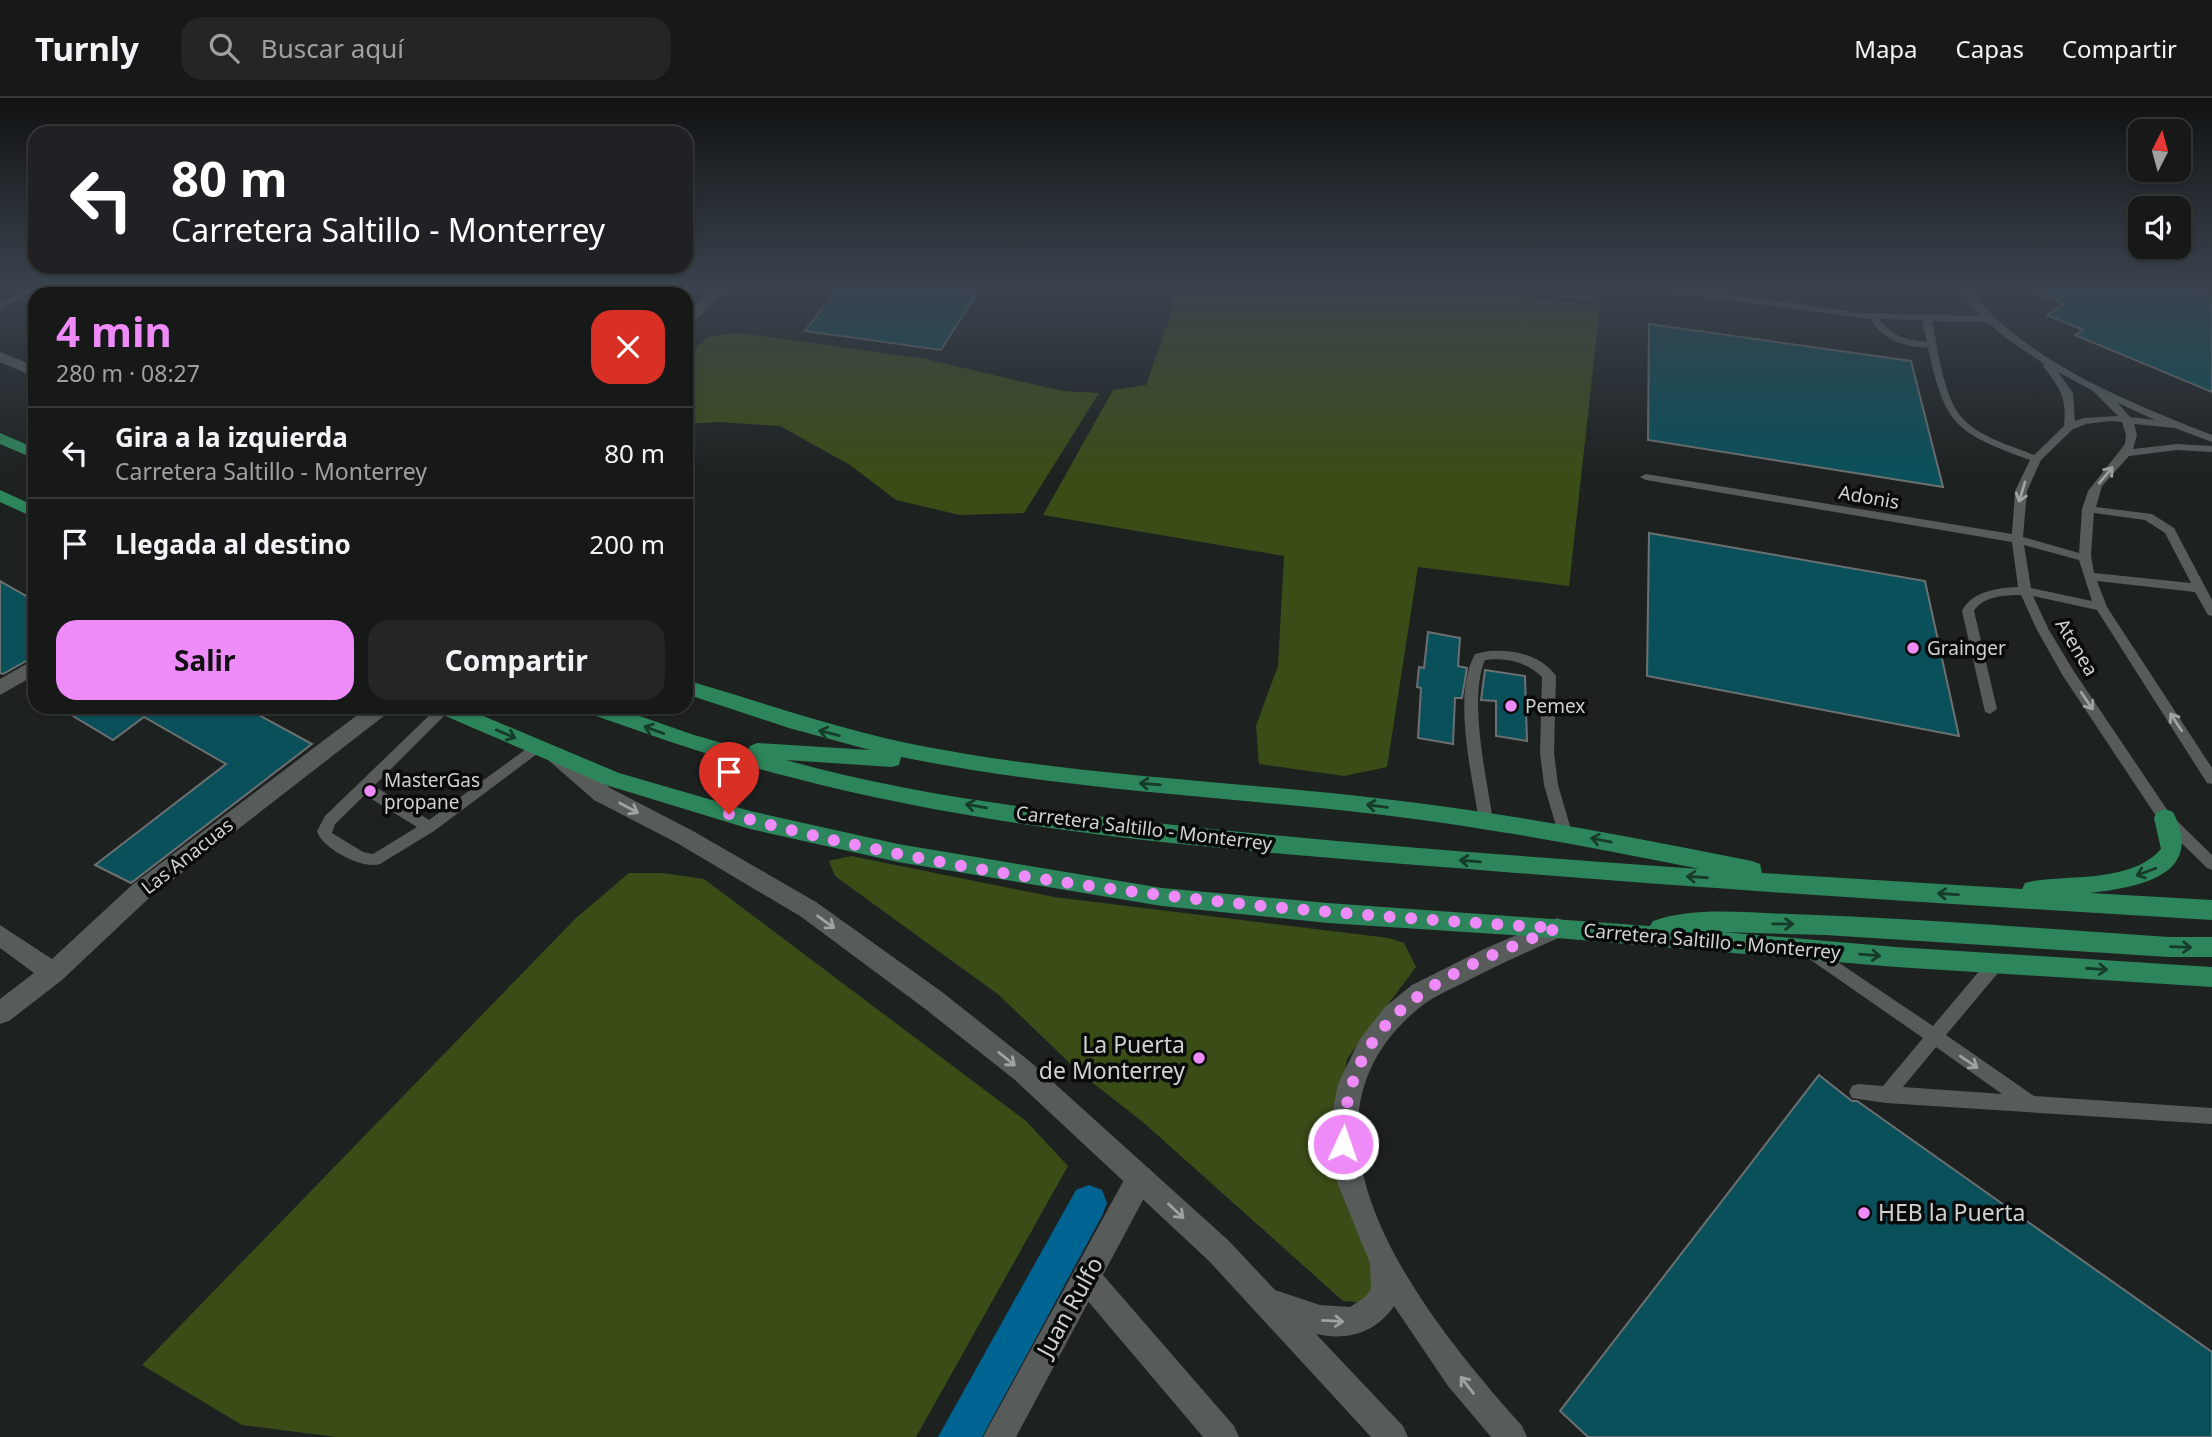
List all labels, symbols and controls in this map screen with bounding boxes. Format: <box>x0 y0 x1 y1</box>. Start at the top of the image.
search box <box>181 17 671 80</box>
text: Turnly <box>35 26 139 71</box>
icon: search <box>205 29 243 67</box>
text: Buscar aquí <box>261 30 404 66</box>
text: Mapa <box>1854 32 1918 65</box>
text: Capas <box>1956 32 2024 65</box>
text: Compartir <box>2062 32 2177 65</box>
north arrow <box>2128 119 2191 182</box>
map controls <box>2128 119 2191 259</box>
text: 80 m <box>171 145 288 211</box>
icon: left <box>56 154 147 245</box>
button: sound <box>2128 196 2191 259</box>
text: Carretera Saltillo - Monterrey <box>171 208 605 251</box>
text: 4 min <box>56 302 172 359</box>
button: close <box>591 310 665 384</box>
text: 280 m · 08:27 <box>56 357 200 389</box>
text: Gira a la izquierda <box>115 419 348 455</box>
icon: left <box>56 434 94 472</box>
text: 80 m <box>604 435 665 471</box>
text: Carretera Saltillo - Monterrey <box>115 455 427 487</box>
one-way arrow <box>2098 466 2114 484</box>
street label: Adonis <box>1837 479 1901 515</box>
one-way arrow <box>2015 481 2028 503</box>
icon: arrive <box>56 525 94 563</box>
text: Llegada al destino <box>115 526 351 562</box>
text: 200 m <box>589 526 665 562</box>
street label: Atenea <box>2050 613 2104 681</box>
button: Salir <box>56 620 354 700</box>
button: Compartir <box>368 620 665 700</box>
place label: Grainger <box>1927 635 2006 661</box>
marker: Grainger <box>1905 640 1921 656</box>
one-way arrow <box>2081 691 2095 711</box>
place label: Pemex <box>1525 693 1585 719</box>
marker: Pemex <box>1503 698 1519 714</box>
one-way arrow <box>2168 712 2182 732</box>
one-way arrow <box>643 722 665 735</box>
one-way arrow <box>818 726 841 739</box>
one-way arrow <box>495 729 516 742</box>
pin <box>699 742 759 814</box>
icon: arrive <box>710 753 748 791</box>
place label: MasterGas propane <box>384 767 480 815</box>
one-way arrow <box>1139 777 1162 790</box>
marker: MasterGas propane <box>362 783 378 799</box>
one-way arrow <box>965 799 988 812</box>
street label: Carretera Saltillo - Monterrey <box>1014 799 1274 857</box>
one-way arrow <box>1366 799 1388 812</box>
one-way arrow <box>618 802 639 815</box>
street label: Las Anacuas <box>136 812 238 900</box>
one-way arrow <box>1590 833 1613 847</box>
one-way arrow <box>1459 854 1482 867</box>
one-way arrow <box>2136 867 2158 880</box>
one-way arrow <box>1686 870 1709 883</box>
one-way arrow <box>1937 887 1960 900</box>
one-way arrow <box>816 915 835 929</box>
street label: Carretera Saltillo - Monterrey <box>1582 917 1842 965</box>
one-way arrow <box>1771 918 1794 931</box>
one-way arrow <box>2170 941 2193 954</box>
one-way arrow <box>1858 949 1880 962</box>
one-way arrow <box>2085 963 2108 976</box>
place label: La Puerta de Monterrey <box>1039 1028 1185 1086</box>
marker: La Puerta de Monterrey <box>1191 1050 1207 1066</box>
one-way arrow <box>997 1051 1016 1066</box>
one-way arrow <box>1958 1055 1978 1069</box>
position arrow <box>1306 1107 1380 1181</box>
place label: HEB la Puerta <box>1878 1196 2025 1228</box>
one-way arrow <box>1167 1203 1184 1220</box>
marker: HEB la Puerta <box>1856 1205 1872 1221</box>
street label: Juan Rulfo <box>1028 1251 1110 1364</box>
one-way arrow <box>1321 1315 1344 1328</box>
one-way arrow <box>1459 1376 1474 1394</box>

